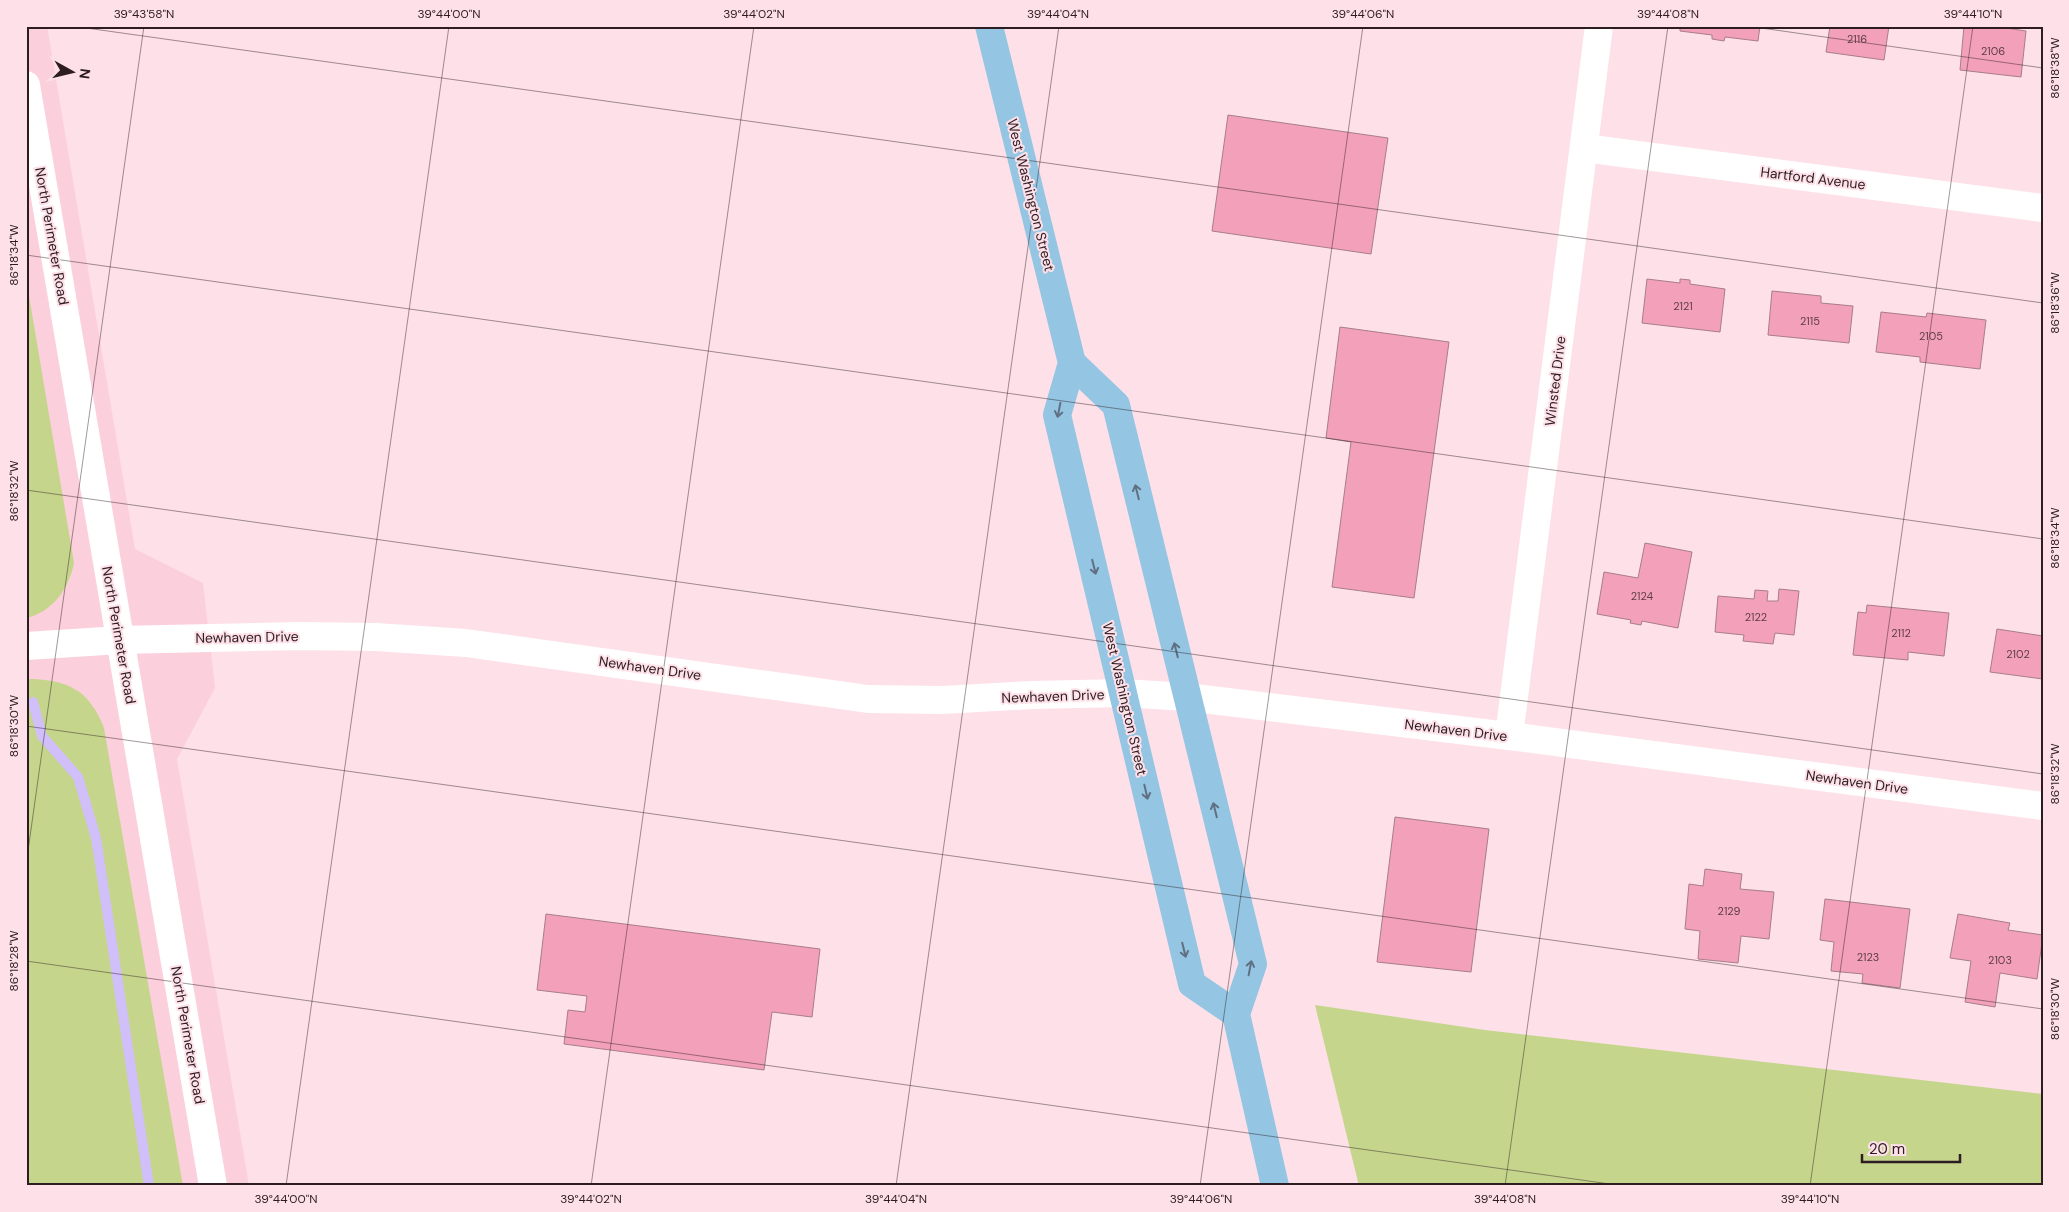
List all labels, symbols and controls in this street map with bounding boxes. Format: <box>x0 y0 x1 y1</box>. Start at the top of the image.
text: 39°43'58"N <box>114 6 174 22</box>
text: 39°44'00"N <box>417 6 481 22</box>
text: 39°44'02"N <box>723 6 785 22</box>
text: 39°44'04"N <box>1027 6 1089 22</box>
text: 39°44'06"N <box>1332 6 1394 22</box>
text: 39°44'08"N <box>1637 6 1699 22</box>
text: 39°44'10"N <box>1944 6 2002 22</box>
house number: 2116 <box>1847 32 1867 46</box>
text: 86°18'38"W <box>2047 37 2063 99</box>
house number: 2106 <box>1981 44 2005 58</box>
north arrow <box>48 48 98 98</box>
text: N <box>75 67 94 80</box>
street label: West Washington Street <box>1003 117 1059 273</box>
street label: Hartford Avenue <box>1759 163 1867 193</box>
street label: North Perimeter Road <box>31 166 73 306</box>
text: 86°18'34"W <box>6 224 22 286</box>
text: 86°18'36"W <box>2047 272 2063 334</box>
house number: 2121 <box>1673 299 1693 313</box>
house number: 2115 <box>1800 314 1820 328</box>
house number: 2105 <box>1919 329 1943 343</box>
street label: Winsted Drive <box>1541 335 1569 427</box>
one-way arrow <box>1054 401 1064 417</box>
text: 86°18'32"W <box>6 460 22 522</box>
one-way arrow <box>1132 485 1141 501</box>
text: 86°18'34"W <box>2047 507 2063 569</box>
one-way arrow <box>1090 559 1099 575</box>
street label: North Perimeter Road <box>98 565 140 705</box>
house number: 2124 <box>1631 589 1654 603</box>
house number: 2122 <box>1745 610 1767 624</box>
street label: West Washington Street <box>1099 621 1151 777</box>
house number: 2112 <box>1891 626 1911 640</box>
street label: Newhaven Drive <box>195 627 299 647</box>
one-way arrow <box>1171 642 1180 658</box>
house number: 2102 <box>2006 647 2030 661</box>
street label: Newhaven Drive <box>598 652 702 684</box>
street label: Newhaven Drive <box>1001 685 1105 707</box>
text: 86°18'30"W <box>6 694 22 757</box>
street label: Newhaven Drive <box>1404 715 1508 745</box>
text: 86°18'32"W <box>2047 743 2063 805</box>
street label: Newhaven Drive <box>1805 766 1909 798</box>
one-way arrow <box>1142 783 1151 799</box>
one-way arrow <box>1210 803 1219 819</box>
house number: 2129 <box>1718 904 1741 918</box>
text: 86°18'28"W <box>6 930 22 992</box>
one-way arrow <box>1180 941 1189 957</box>
house number: 2123 <box>1857 950 1879 964</box>
house number: 2103 <box>1988 953 2012 967</box>
one-way arrow <box>1246 960 1255 976</box>
street label: North Perimeter Road <box>167 965 209 1105</box>
text: 86°18'30"W <box>2047 977 2063 1040</box>
scale bar <box>1862 1132 1959 1164</box>
text: 20 m <box>1869 1139 1905 1159</box>
text: 39°44'00"N <box>254 1191 318 1207</box>
text: 39°44'02"N <box>560 1191 622 1207</box>
text: 39°44'04"N <box>865 1191 927 1207</box>
text: 39°44'06"N <box>1170 1191 1232 1207</box>
text: 39°44'08"N <box>1474 1191 1536 1207</box>
text: 39°44'10"N <box>1781 1191 1839 1207</box>

